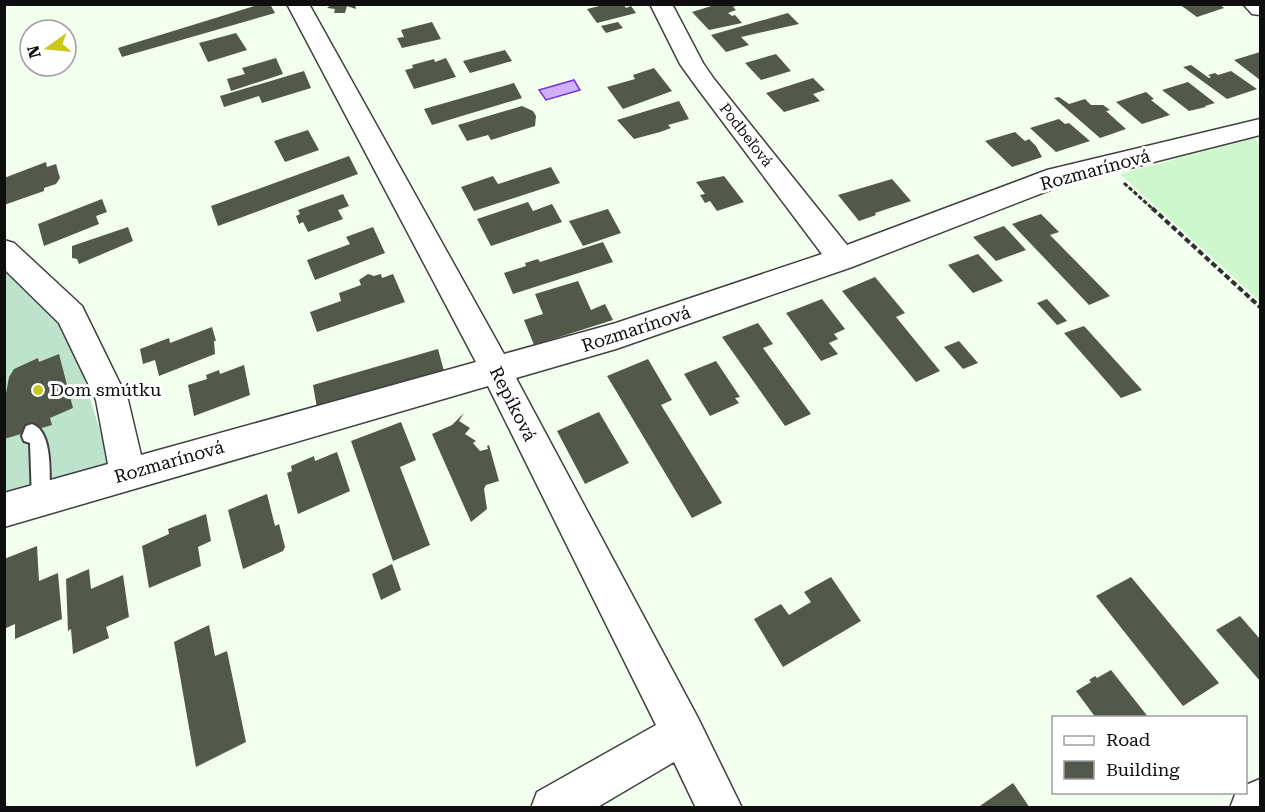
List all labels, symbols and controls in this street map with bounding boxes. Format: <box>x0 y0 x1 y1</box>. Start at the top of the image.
north arrow <box>18 18 78 78</box>
text: N <box>23 43 45 60</box>
street label: Podbeľová <box>716 100 776 170</box>
street label: Rozmarínová <box>1037 145 1152 194</box>
street label: Rozmarínová <box>579 301 693 356</box>
street label: Repíková <box>486 363 541 445</box>
place label: Dom smútku <box>50 379 161 400</box>
marker: Dom smútku <box>31 383 45 397</box>
street label: Rozmarínová <box>112 436 226 487</box>
legend <box>1052 716 1247 794</box>
text: Road <box>1106 729 1151 750</box>
text: Building <box>1106 759 1180 780</box>

